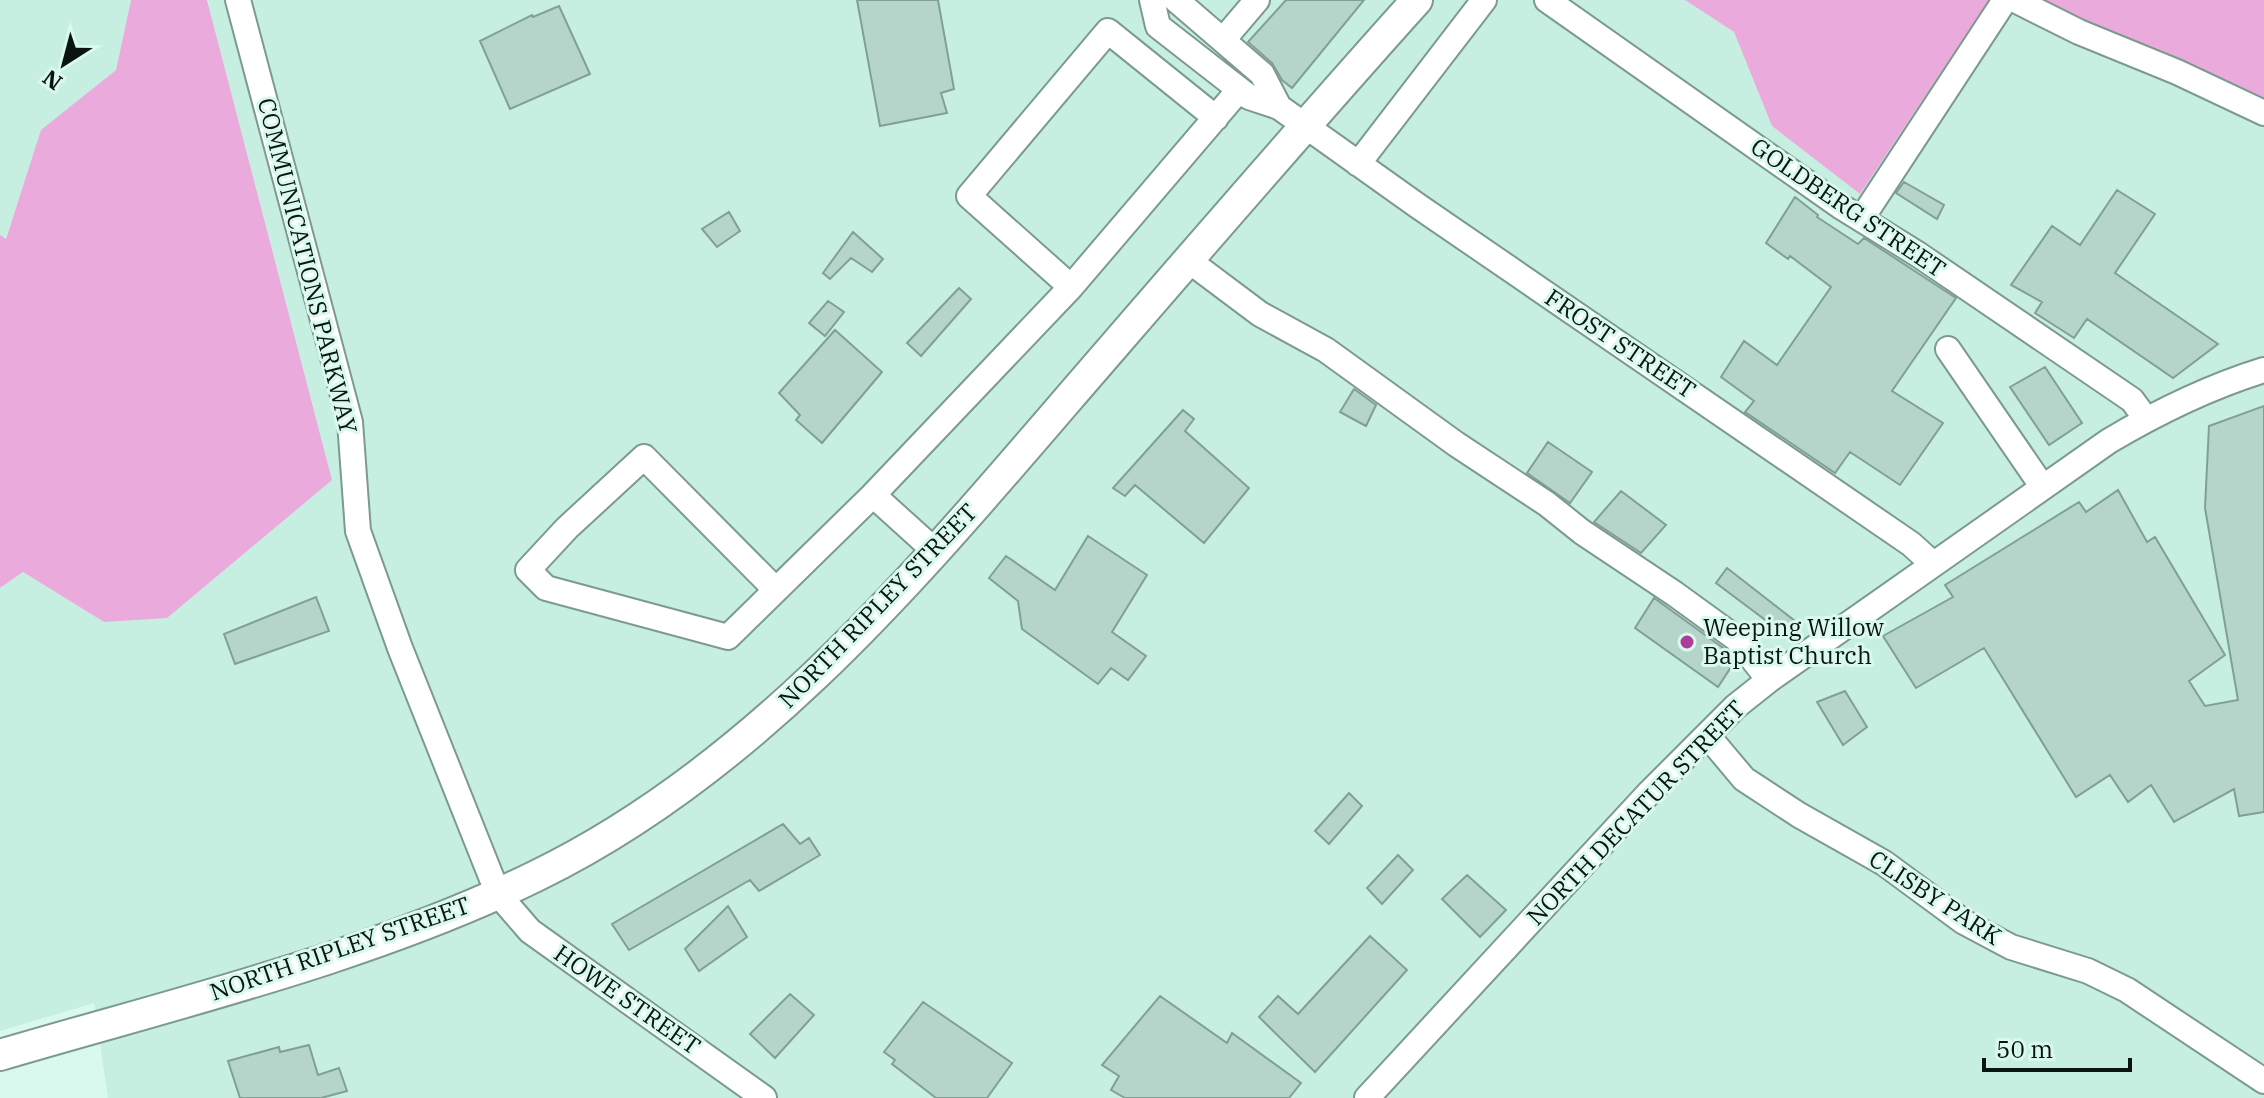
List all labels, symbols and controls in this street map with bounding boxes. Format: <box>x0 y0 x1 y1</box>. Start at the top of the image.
north arrow <box>24 24 104 104</box>
text: N <box>36 64 68 97</box>
street label: COMMUNICATIONS PARKWAY <box>251 95 365 437</box>
street label: GOLDBERG STREET <box>1745 130 1952 284</box>
street label: FROST STREET <box>1539 281 1702 405</box>
street label: NORTH RIPLEY STREET <box>771 496 984 715</box>
place label: Weeping Willow Baptist Church <box>1703 611 1884 671</box>
marker: Weeping Willow Baptist Church <box>1678 633 1696 651</box>
street label: NORTH DECATUR STREET <box>1519 693 1751 932</box>
street label: CLISBY PARK <box>1863 842 2008 952</box>
street label: NORTH RIPLEY STREET <box>205 889 474 1008</box>
street label: HOWE STREET <box>548 937 707 1062</box>
scale bar <box>1984 1022 2130 1072</box>
text: 50 m <box>1996 1033 2053 1065</box>

